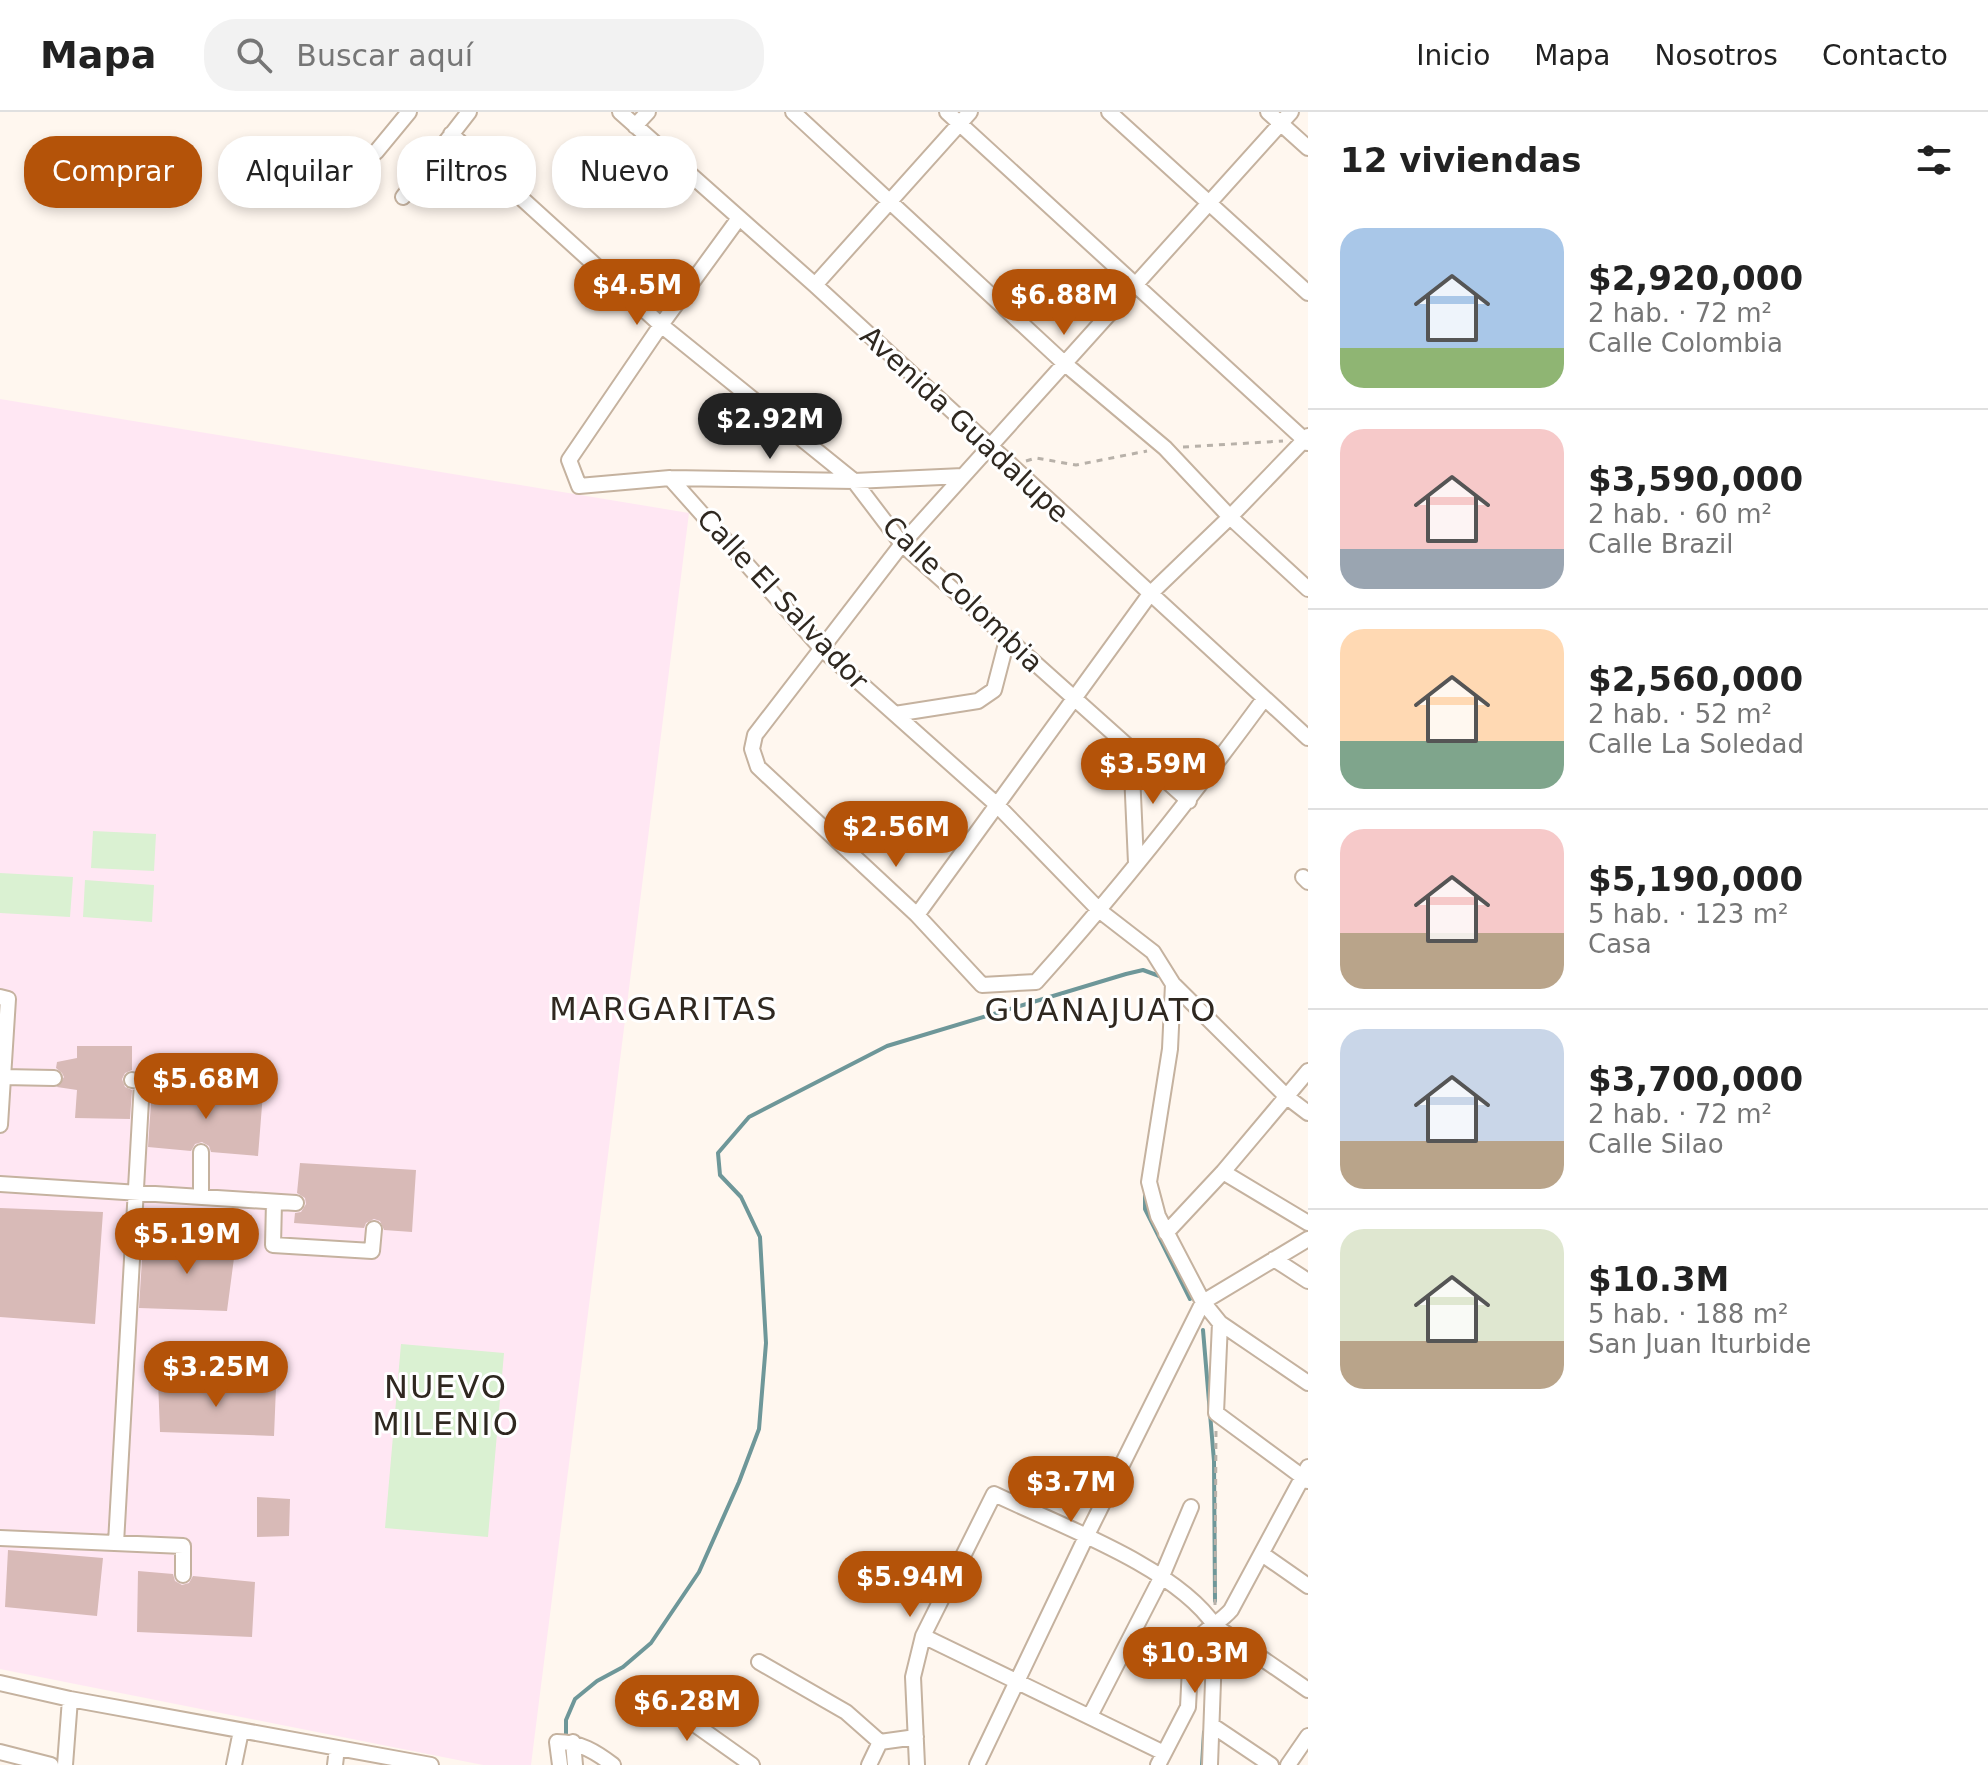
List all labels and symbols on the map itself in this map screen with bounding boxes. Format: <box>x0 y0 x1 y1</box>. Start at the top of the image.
pin: $4.5M <box>581 259 693 327</box>
pin: $6.88M <box>999 269 1129 337</box>
street label: Avenida Guadalupe <box>854 319 1076 529</box>
pin: $2.92M <box>705 393 835 461</box>
street label: Calle El Salvador <box>690 502 875 697</box>
street label: Calle Colombia <box>876 510 1050 679</box>
pin: $3.59M <box>1088 738 1218 806</box>
pin: $2.56M <box>831 801 961 869</box>
district label: MARGARITAS <box>549 990 779 1028</box>
district label: GUANAJUATO <box>985 991 1217 1029</box>
pin: $5.68M <box>141 1053 271 1121</box>
pin: $5.19M <box>122 1208 252 1276</box>
pin: $3.25M <box>151 1341 281 1409</box>
district label: NUEVO MILENIO <box>372 1368 520 1443</box>
pin: $3.7M <box>1015 1456 1127 1524</box>
pin: $5.94M <box>845 1551 975 1619</box>
pin: $10.3M <box>1130 1627 1260 1695</box>
pin: $6.28M <box>622 1675 752 1743</box>

